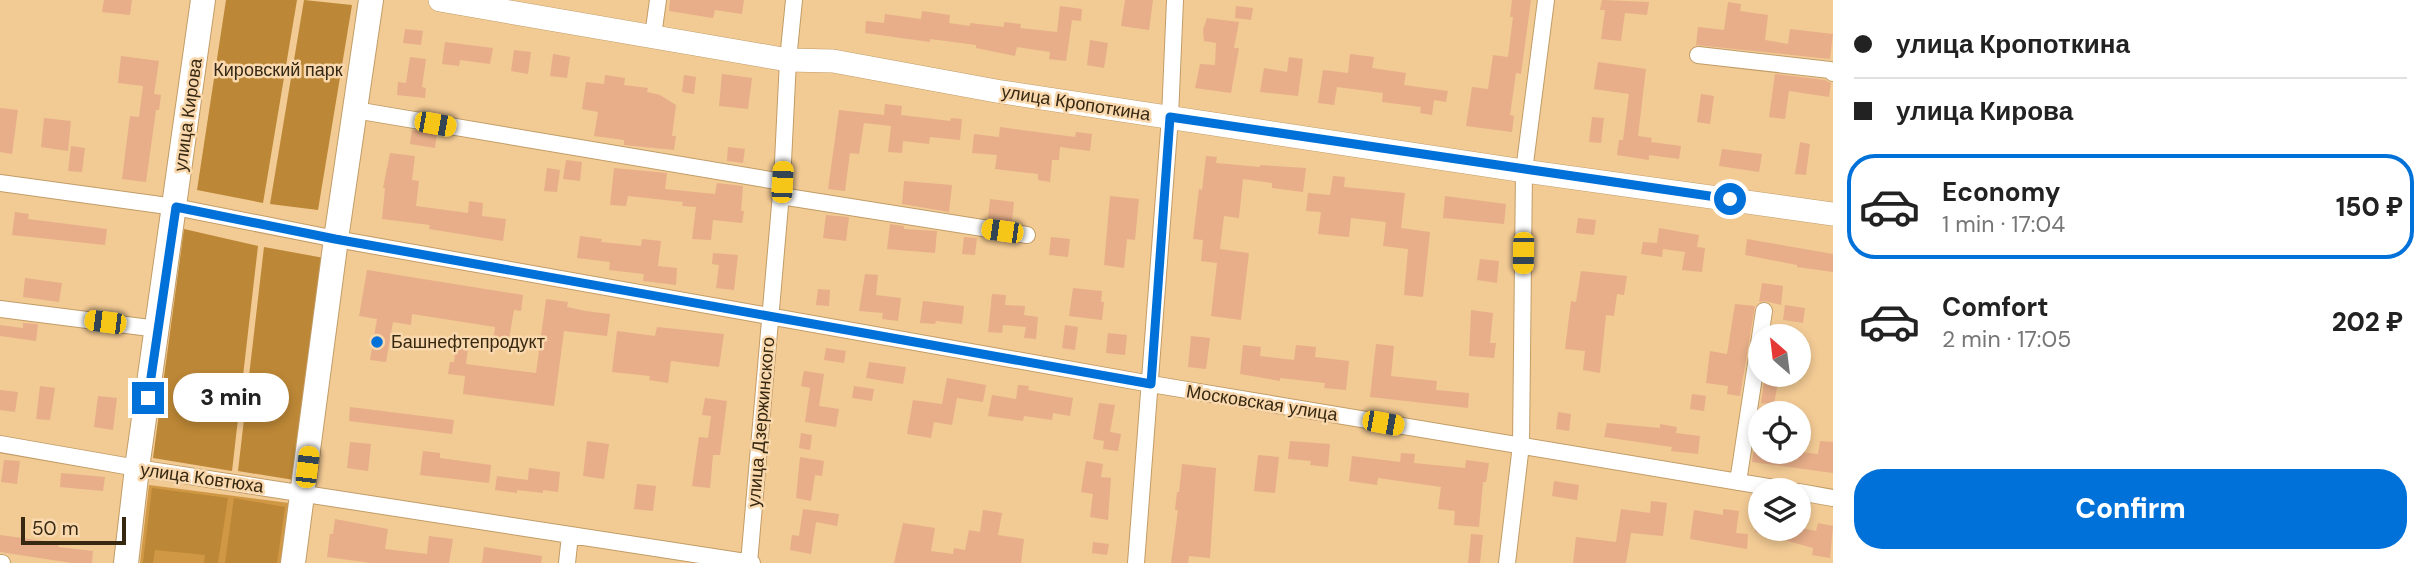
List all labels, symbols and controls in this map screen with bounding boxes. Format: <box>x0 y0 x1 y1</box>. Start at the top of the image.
text: улица Кропоткина <box>1896 27 2130 61</box>
street label: улица Кирова <box>168 56 208 173</box>
park label: Кировский парк <box>213 58 343 82</box>
street label: улица Кропоткина <box>1000 79 1153 127</box>
text: улица Кирова <box>1896 94 2073 128</box>
car <box>413 110 458 138</box>
car <box>771 160 794 204</box>
icon: car <box>1858 175 1921 238</box>
text: Economy <box>1942 175 2060 209</box>
route start <box>1714 183 1746 215</box>
text: 150 ₽ <box>2336 190 2403 224</box>
text: 1 min · 17:04 <box>1942 209 2065 239</box>
car <box>980 218 1025 244</box>
car <box>1513 232 1534 274</box>
icon: car <box>1858 290 1921 353</box>
text: Comfort <box>1942 290 2048 324</box>
text: 202 ₽ <box>2332 305 2403 339</box>
car <box>83 309 128 335</box>
north arrow <box>1748 324 1811 387</box>
map controls <box>1748 324 1811 541</box>
text: 2 min · 17:05 <box>1942 324 2071 354</box>
place label: Башнефтепродукт <box>391 330 545 354</box>
marker: Башнефтепродукт <box>369 334 385 350</box>
street label: улица Дзержинского <box>742 336 780 508</box>
callout: 3 min <box>172 374 288 422</box>
street label: Московская улица <box>1185 379 1340 427</box>
route end <box>132 382 164 414</box>
text: 3 min <box>200 382 262 412</box>
button: locate <box>1748 401 1811 464</box>
car <box>1361 409 1406 437</box>
car <box>295 445 320 489</box>
street label: улица Ковтюха <box>139 457 266 499</box>
button: Confirm <box>1854 469 2407 549</box>
button: layers <box>1748 478 1811 541</box>
scale bar <box>21 514 126 546</box>
text: 50 m <box>32 516 79 541</box>

